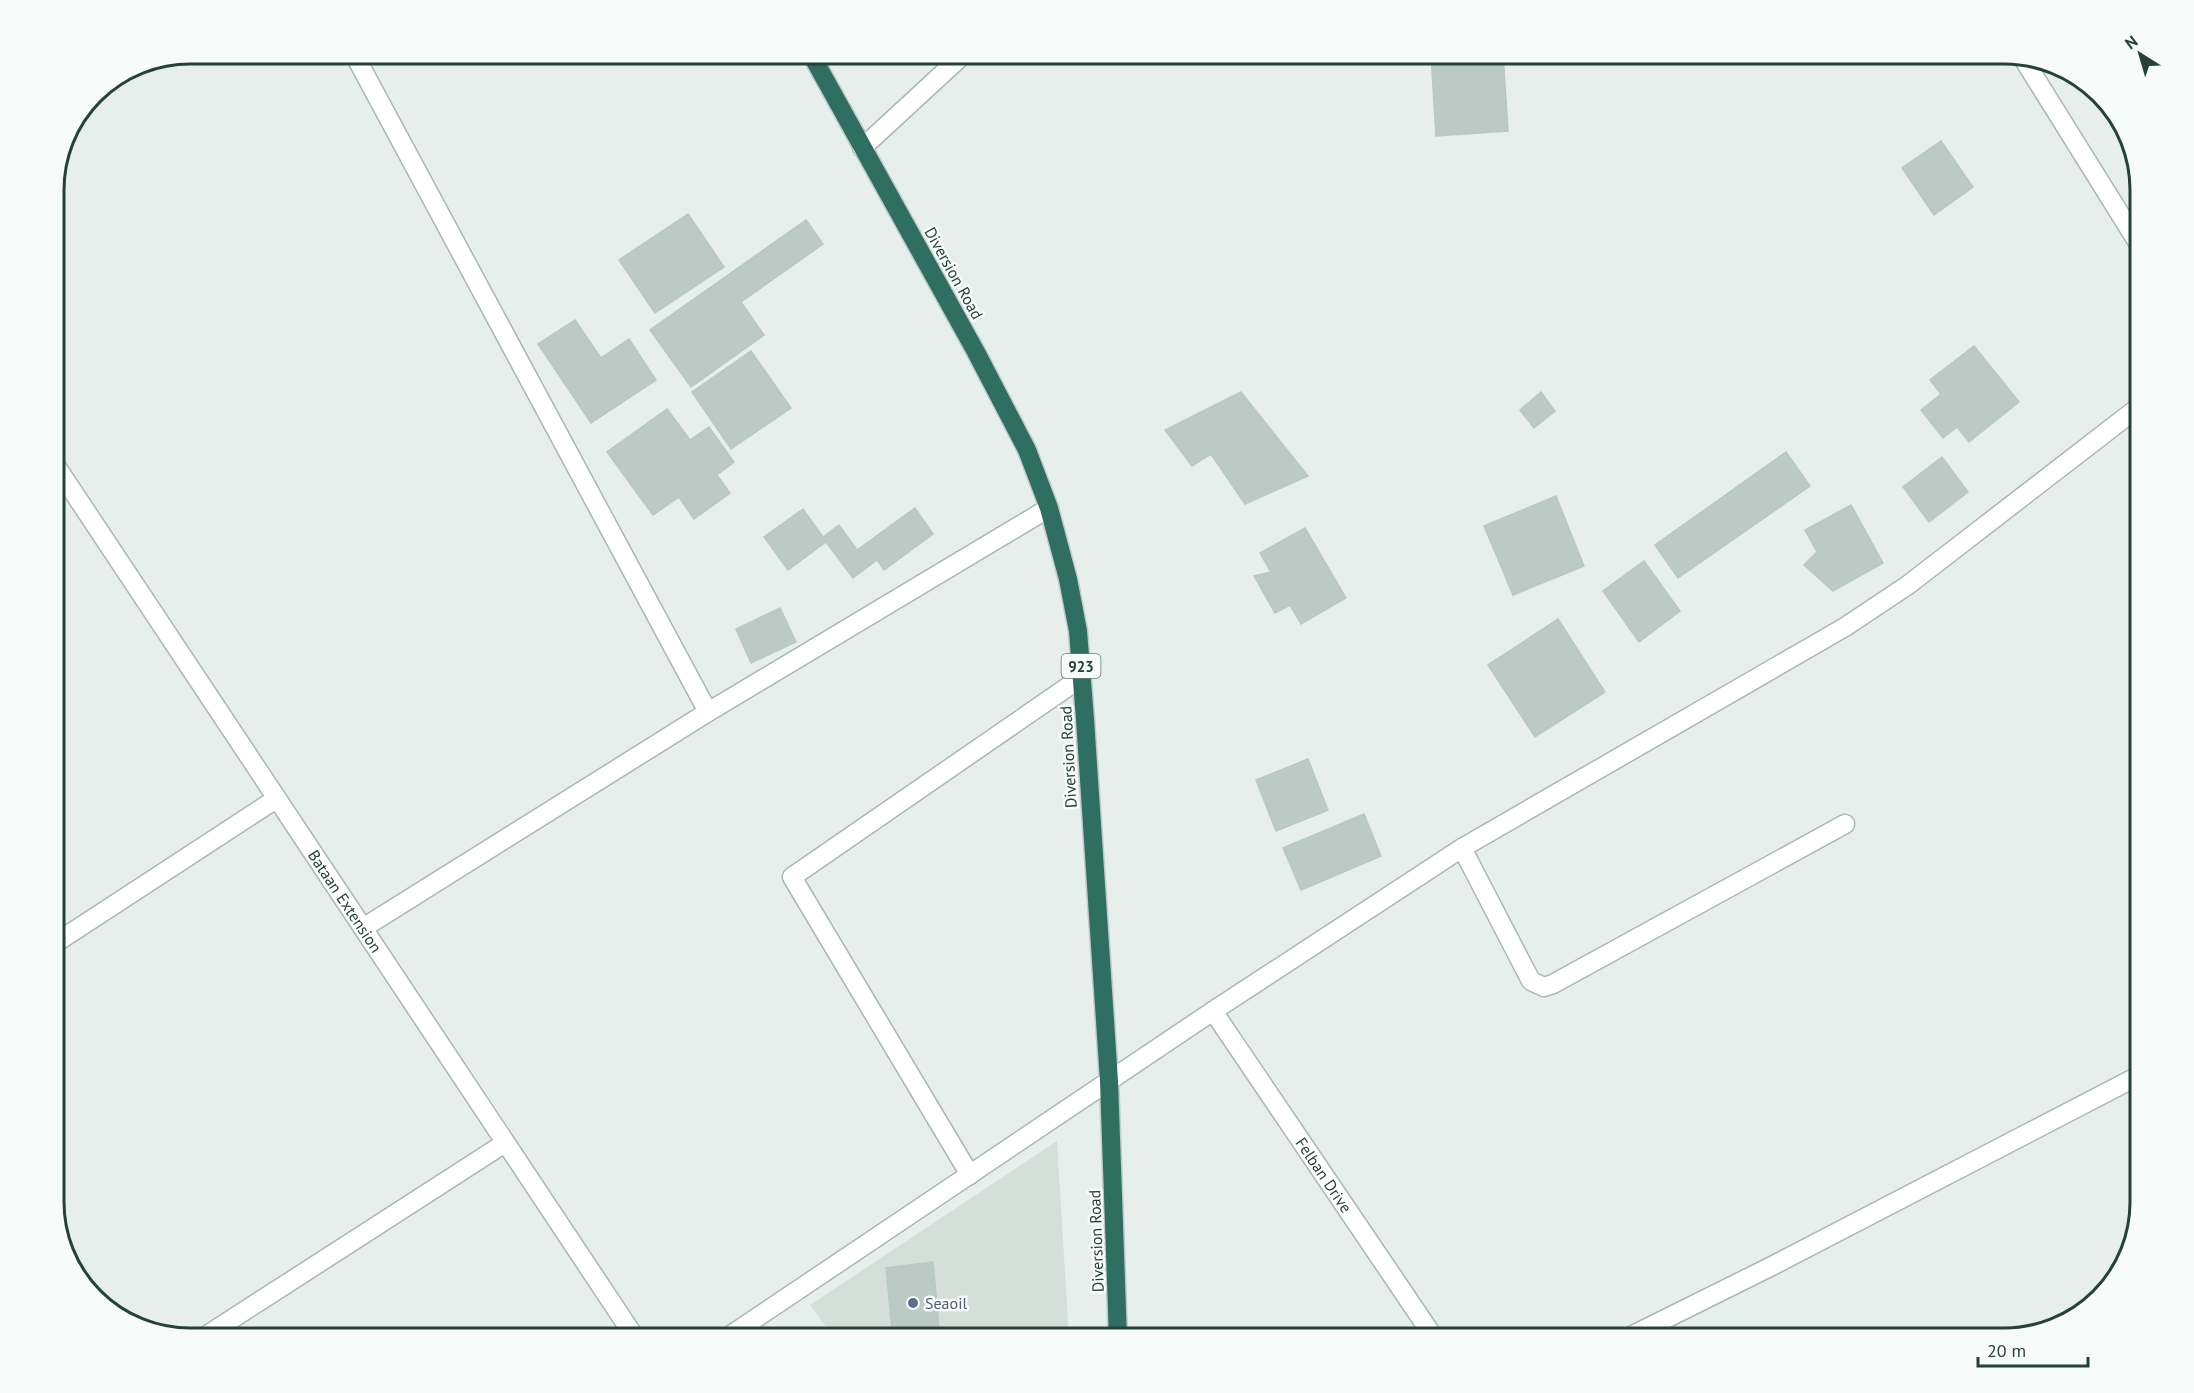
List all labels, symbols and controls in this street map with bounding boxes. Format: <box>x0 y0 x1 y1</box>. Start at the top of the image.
north arrow <box>2110 24 2170 84</box>
text: N <box>2121 31 2141 53</box>
street label: Diversion Road <box>920 223 988 323</box>
road number: 923 <box>1062 654 1100 678</box>
street label: Diversion Road <box>1055 705 1081 809</box>
street label: Bataan Extension <box>304 846 386 956</box>
street label: Felban Drive <box>1291 1133 1357 1216</box>
street label: Diversion Road <box>1084 1190 1108 1292</box>
place label: Seaoil <box>925 1293 967 1313</box>
marker: Seaoil <box>906 1296 920 1310</box>
scale bar <box>1978 1330 2088 1368</box>
text: 20 m <box>1987 1339 2026 1362</box>

